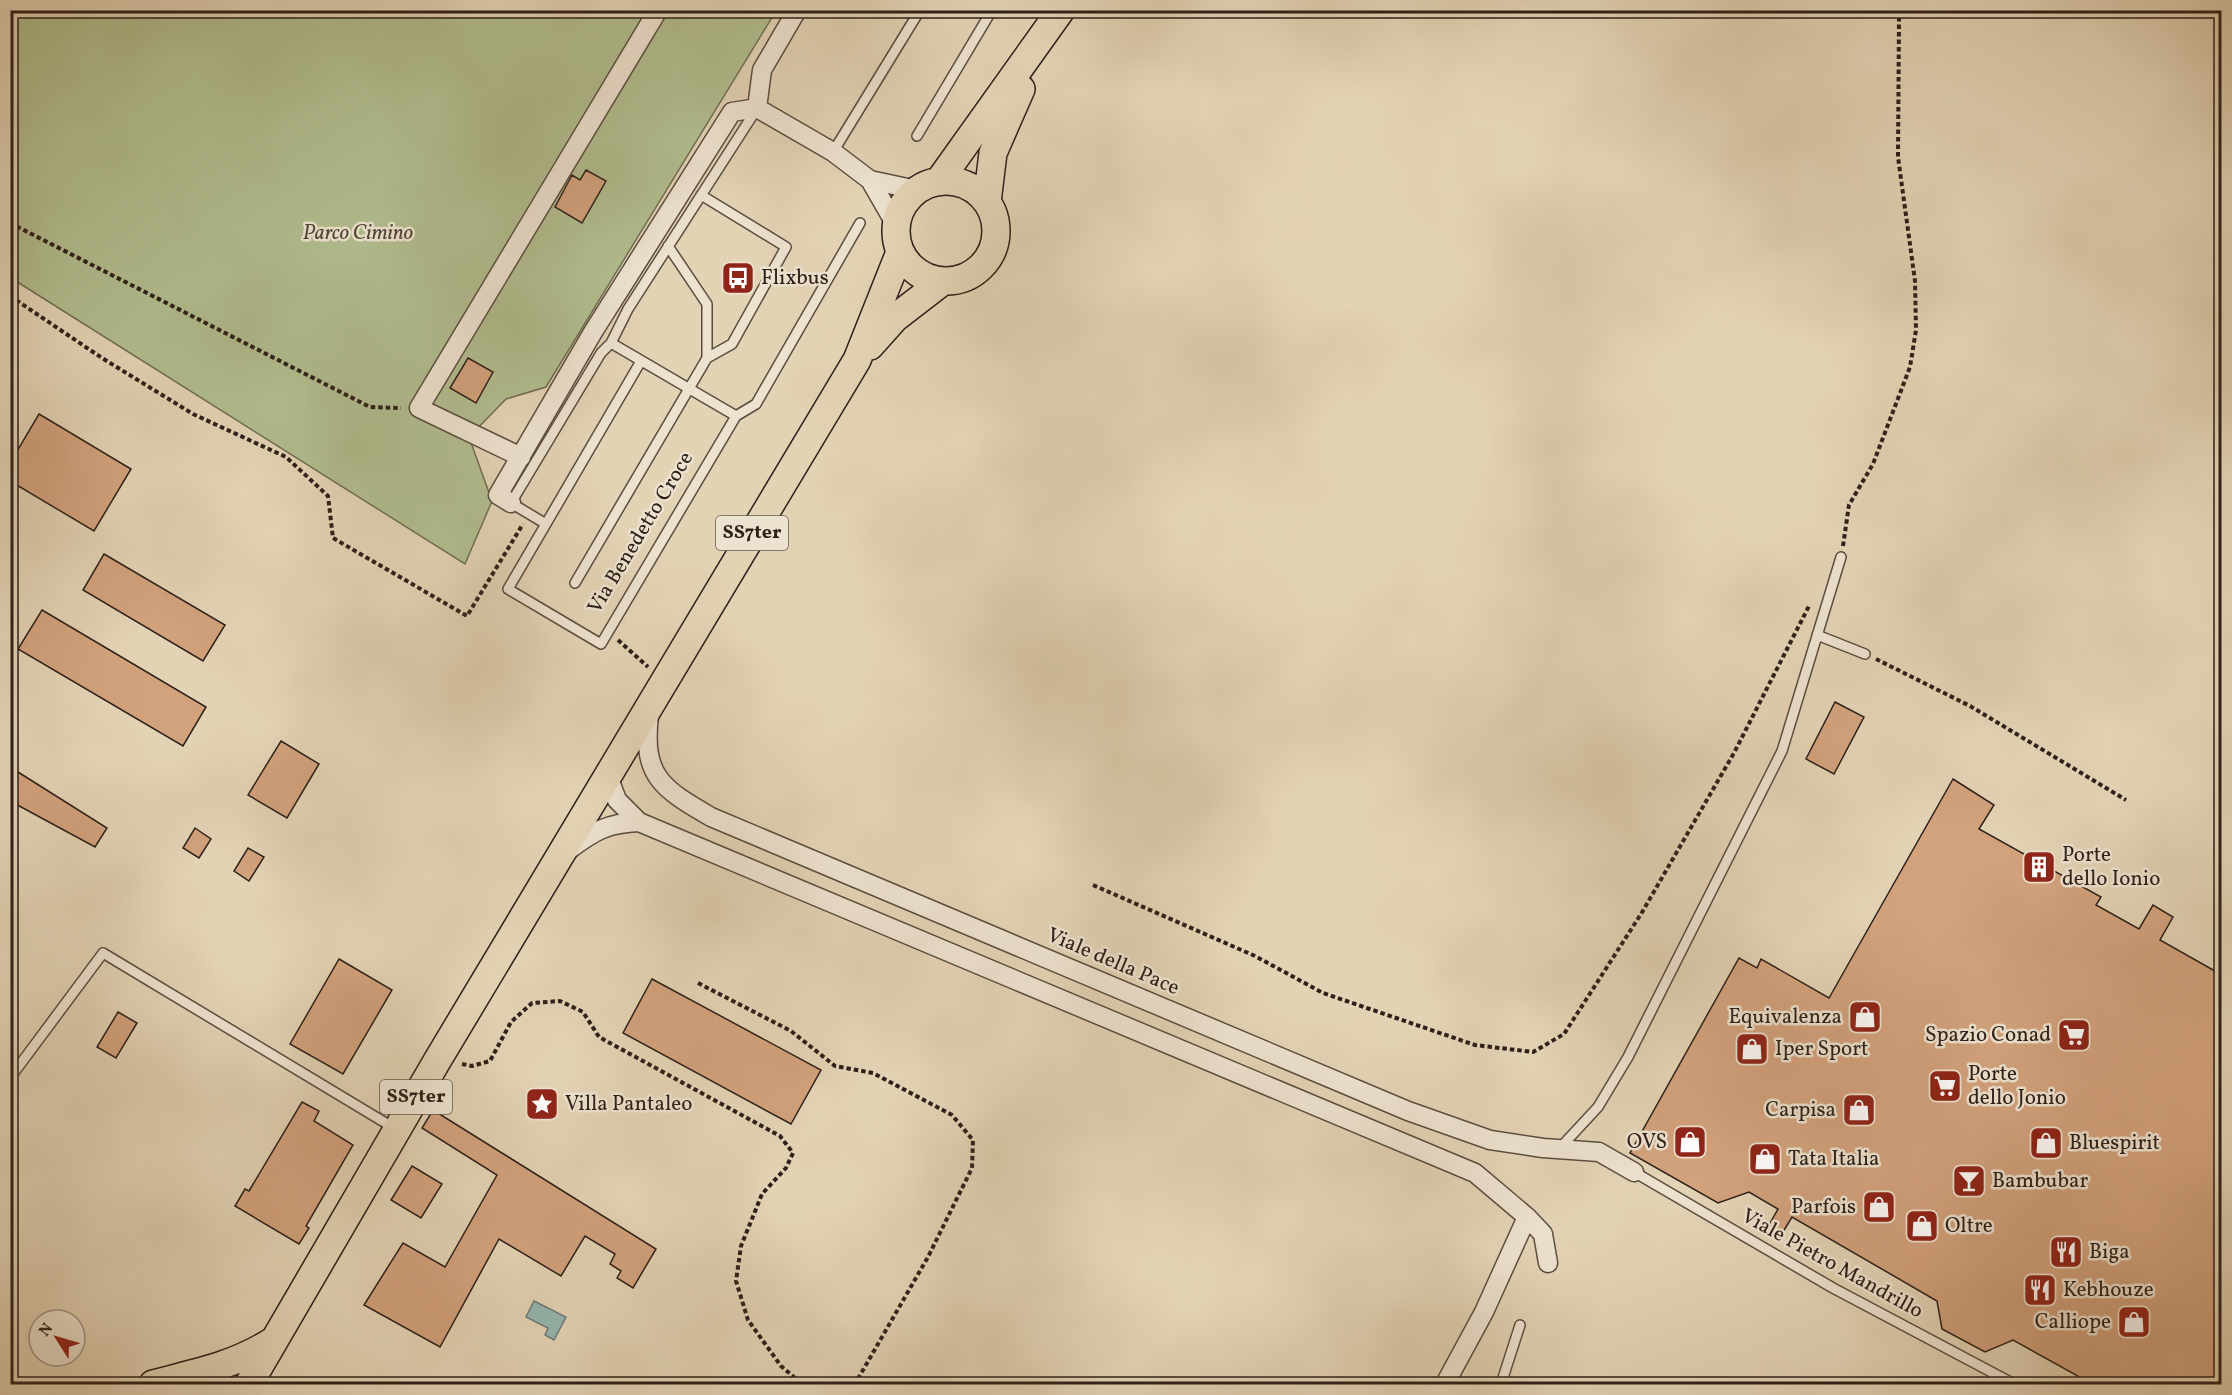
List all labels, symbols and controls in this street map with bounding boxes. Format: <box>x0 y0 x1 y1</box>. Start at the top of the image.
park label: Parco Cimino <box>303 219 414 248</box>
bus stop icon: Flixbus <box>720 260 756 296</box>
place label: Flixbus <box>761 264 829 293</box>
street label: Via Benedetto Croce <box>581 446 701 619</box>
road number: SS7ter <box>716 516 788 550</box>
place label: Porte dello Ionio <box>2062 841 2160 894</box>
building icon: Porte dello Ionio <box>2021 849 2057 885</box>
street label: Viale della Pace <box>1042 921 1184 1003</box>
shop icon: Equivalenza <box>1847 999 1883 1035</box>
place label: Equivalenza <box>1728 1003 1842 1032</box>
supermarket icon: Spazio Conad <box>2056 1017 2092 1053</box>
place label: Spazio Conad <box>1925 1021 2051 1050</box>
shop icon: Iper Sport <box>1734 1031 1770 1067</box>
place label: Iper Sport <box>1775 1035 1868 1064</box>
place label: Porte dello Jonio <box>1968 1060 2066 1113</box>
supermarket icon: Porte dello Jonio <box>1927 1068 1963 1104</box>
road number: SS7ter <box>380 1080 452 1114</box>
place icon: Villa Pantaleo <box>524 1086 560 1122</box>
place label: Villa Pantaleo <box>565 1090 692 1119</box>
shop icon: Carpisa <box>1841 1092 1877 1128</box>
place label: Carpisa <box>1765 1096 1836 1125</box>
shop icon: OVS <box>1672 1124 1708 1160</box>
shop icon: Bluespirit <box>2028 1125 2064 1161</box>
place label: OVS <box>1627 1128 1667 1157</box>
place label: Bluespirit <box>2069 1129 2160 1158</box>
shop icon: Tata Italia <box>1747 1141 1783 1177</box>
place label: Tata Italia <box>1788 1145 1880 1174</box>
bar icon: Bambubar <box>1951 1163 1987 1199</box>
place label: Bambubar <box>1992 1167 2088 1196</box>
shop icon: Parfois <box>1861 1189 1897 1225</box>
place label: Parfois <box>1791 1193 1856 1222</box>
street label: Viale Pietro Mandrillo <box>1736 1202 1928 1326</box>
shop icon: Oltre <box>1904 1208 1940 1244</box>
place label: Oltre <box>1945 1212 1993 1241</box>
restaurant icon: Biga <box>2048 1234 2084 1270</box>
place label: Biga <box>2089 1238 2130 1267</box>
restaurant icon: Kebhouze <box>2022 1272 2058 1308</box>
place label: Kebhouze <box>2063 1276 2154 1305</box>
shop icon: Calliope <box>2116 1304 2152 1340</box>
north arrow <box>27 1308 87 1368</box>
place label: Calliope <box>2035 1308 2111 1337</box>
text: N <box>34 1319 59 1341</box>

